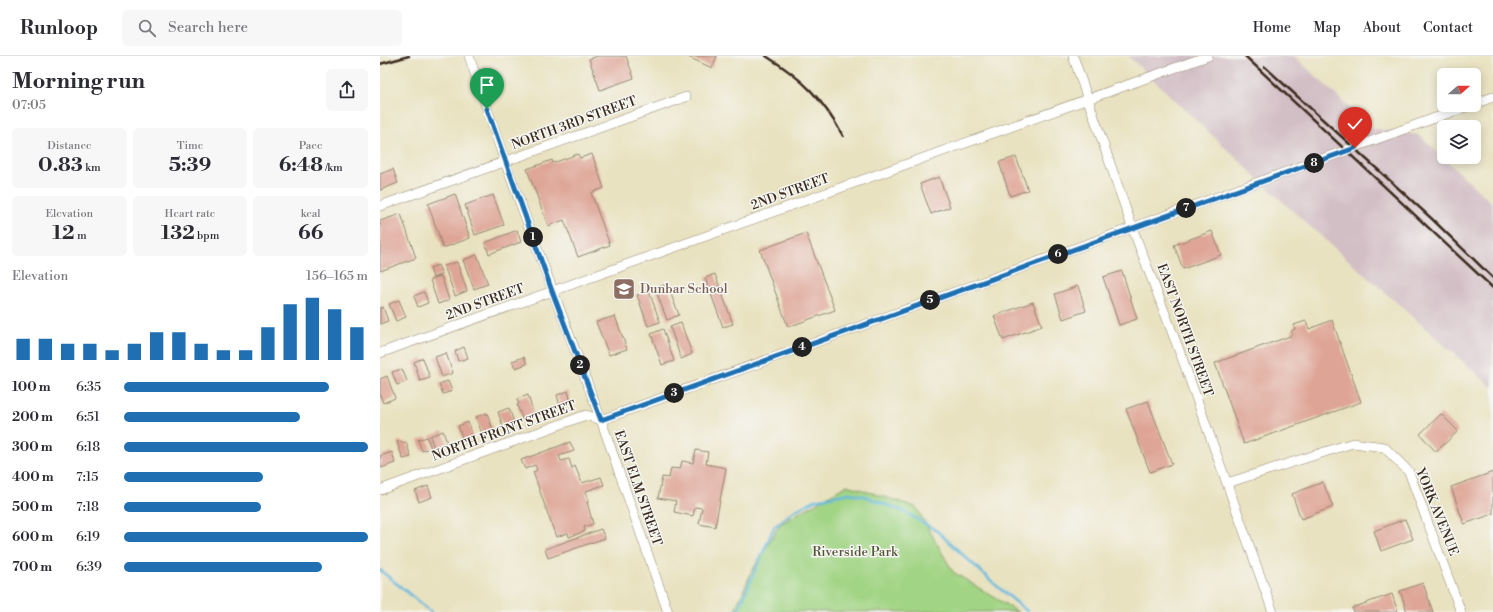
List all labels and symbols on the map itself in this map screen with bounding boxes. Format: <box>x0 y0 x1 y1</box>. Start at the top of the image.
pin <box>470 68 504 109</box>
north arrow <box>1437 68 1481 112</box>
street label: NORTH 3RD STREET <box>509 93 639 153</box>
pin <box>1338 107 1372 148</box>
pin: 8 <box>1304 153 1324 173</box>
street label: 2ND STREET <box>749 170 831 214</box>
pin: 7 <box>1176 198 1196 218</box>
pin: 1 <box>523 227 543 247</box>
pin: 6 <box>1048 244 1068 264</box>
street label: EAST NORTH STREET <box>1153 261 1217 399</box>
school or university icon: Dunbar School <box>611 276 637 302</box>
street label: 2ND STREET <box>444 280 526 324</box>
place label: Dunbar School <box>640 281 728 297</box>
pin: 5 <box>920 290 940 310</box>
pin: 4 <box>792 337 812 357</box>
pin: 2 <box>570 355 590 375</box>
pin: 3 <box>664 383 684 403</box>
street label: NORTH FRONT STREET <box>430 397 578 465</box>
street label: EAST ELM STREET <box>611 428 665 548</box>
street label: YORK AVENUE <box>1412 465 1462 558</box>
park label: Riverside Park <box>812 544 899 560</box>

